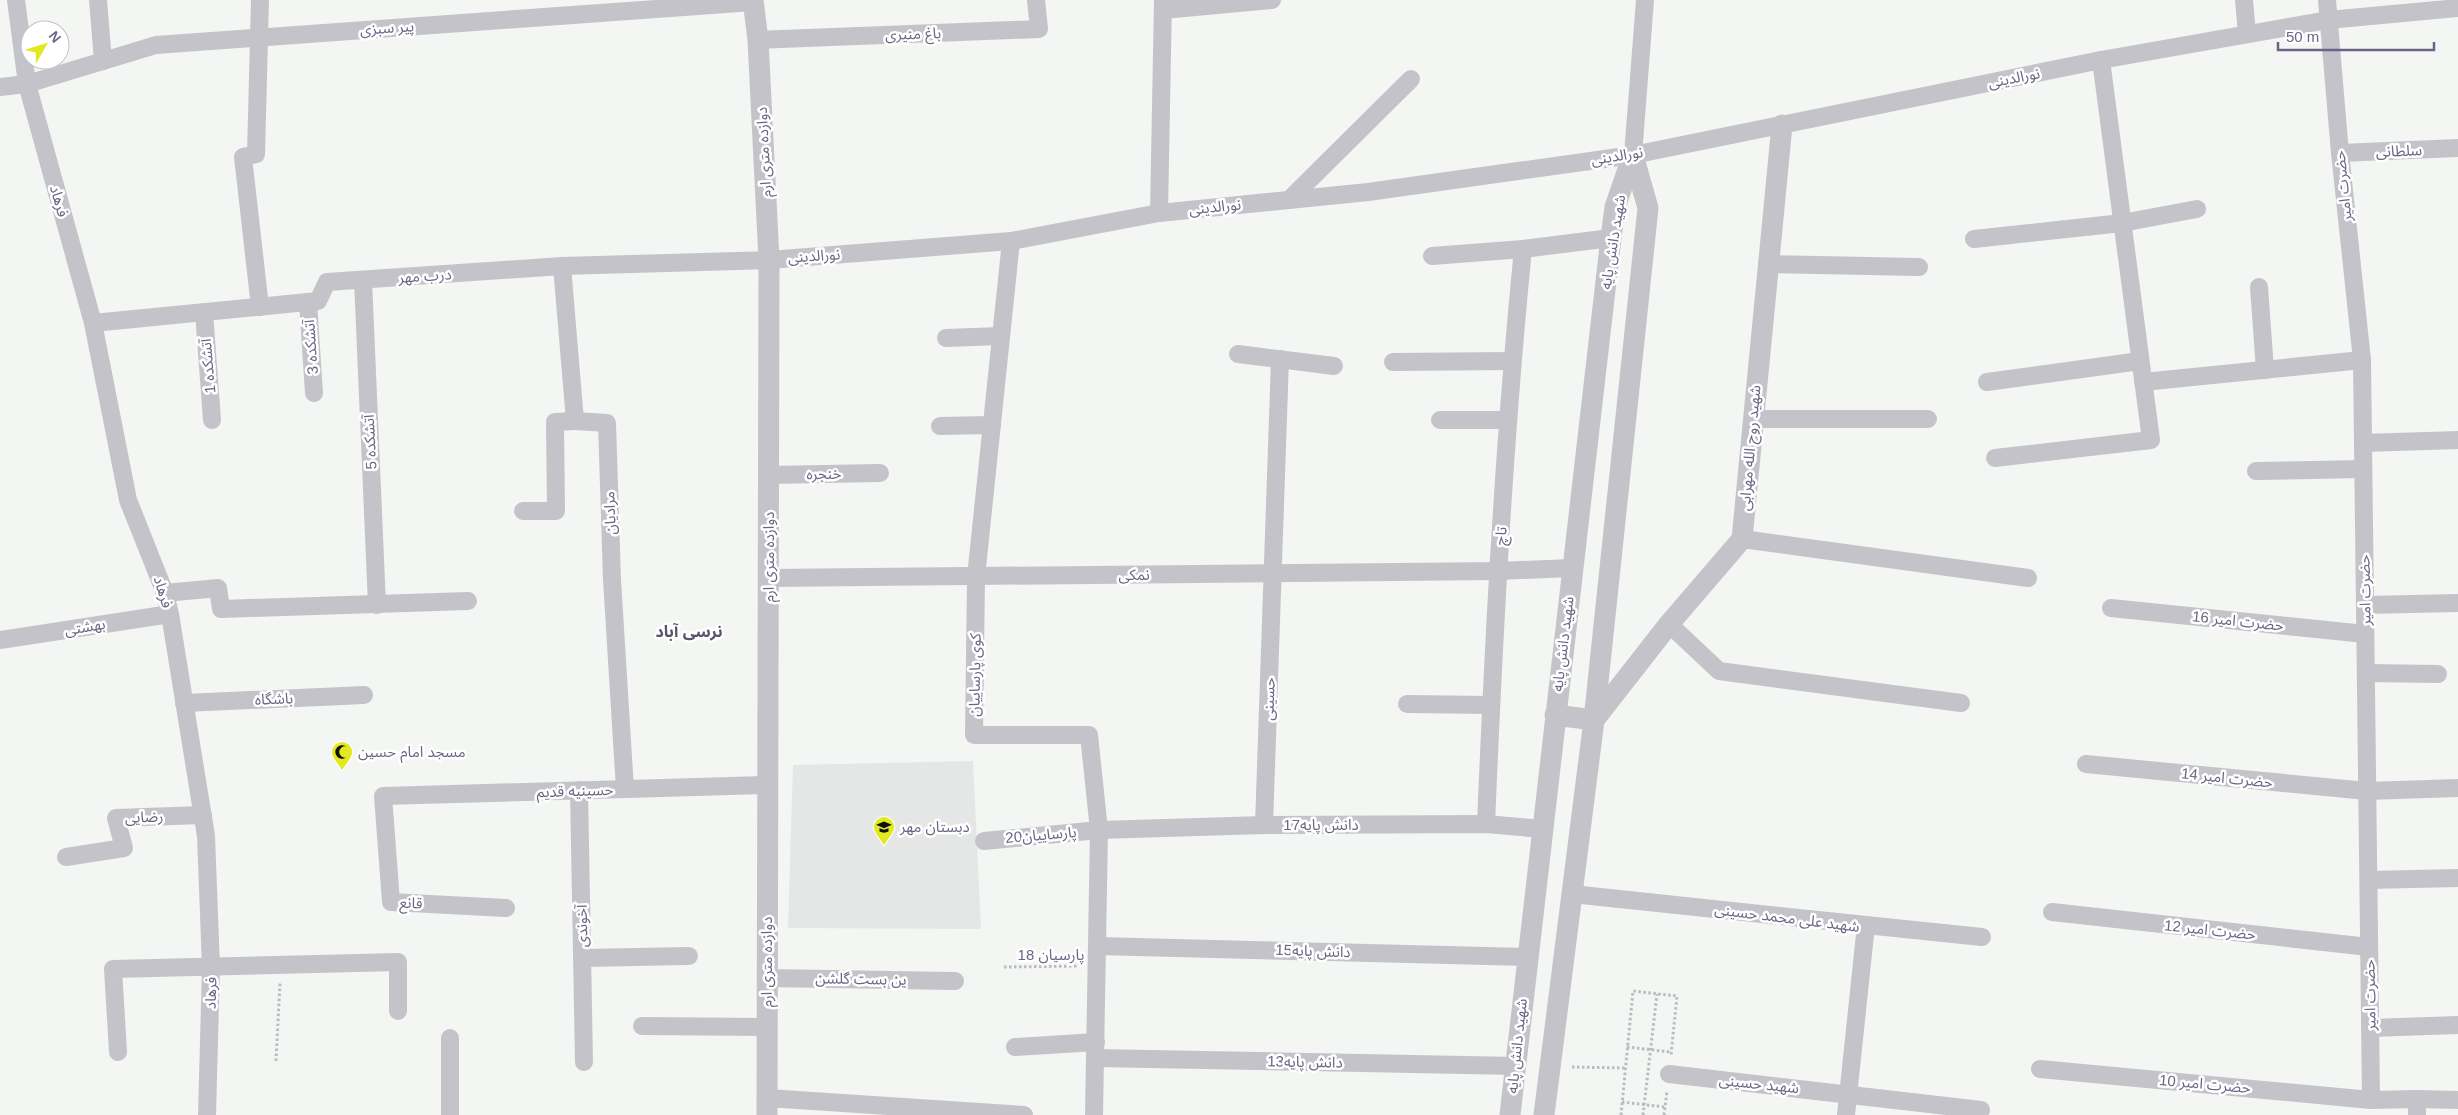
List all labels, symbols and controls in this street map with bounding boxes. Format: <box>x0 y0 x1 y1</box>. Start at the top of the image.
street label: پیر سبزی <box>359 17 415 40</box>
north arrow <box>20 20 70 70</box>
scale bar <box>2278 20 2434 52</box>
street label: باغ منیری <box>885 24 941 47</box>
text: N <box>46 28 65 46</box>
text: 50 m <box>2286 28 2319 45</box>
street label: نورالدینی <box>1987 64 2041 92</box>
street label: دوازده متری ارم <box>753 106 777 198</box>
street label: سلطانی <box>2376 141 2423 161</box>
street label: نورالدینی <box>1590 143 1644 169</box>
street label: حضرت امیر <box>2330 150 2356 223</box>
street label: فرهاد <box>46 183 72 219</box>
street label: شهید دانش پایه <box>1597 193 1631 291</box>
street label: نورالدینی <box>1188 195 1242 219</box>
street label: نورالدینی <box>787 245 841 267</box>
street label: درب مهر <box>397 265 452 287</box>
street label: آتشکده 3 <box>300 318 321 375</box>
street label: آتشکده 1 <box>197 337 218 394</box>
street label: شهید روح الله مهرابی <box>1736 384 1767 512</box>
street label: آتشکده 5 <box>360 414 379 470</box>
street label: خنجره <box>806 465 842 483</box>
street label: مرادیان <box>600 491 620 535</box>
street label: دوازده متری ارم <box>760 512 780 602</box>
street label: تاچ <box>1491 526 1514 546</box>
street label: حضرت امیر <box>2355 554 2375 627</box>
street label: نمکی <box>1118 566 1150 584</box>
street label: فرهاد <box>150 574 176 610</box>
street label: شهید دانش پایه <box>1548 595 1579 693</box>
street label: حضرت امیر 16 <box>2191 607 2285 635</box>
street label: بهشتی <box>63 615 107 639</box>
district label: نرسی آباد <box>655 622 723 641</box>
street label: کوی پارساییان <box>965 632 986 717</box>
street label: حسینی <box>1259 677 1279 721</box>
street label: باشگاه <box>255 689 293 708</box>
mosque icon: مسجد امام حسین <box>330 740 354 771</box>
place label: مسجد امام حسین <box>358 743 466 763</box>
street label: حضرت امیر 14 <box>2180 764 2274 792</box>
street label: حسینیه قدیم <box>536 781 614 803</box>
street label: رضایی <box>124 807 164 827</box>
school or university icon: دبستان مهر <box>872 815 896 846</box>
street label: دانش پایه17 <box>1283 816 1359 835</box>
place label: دبستان مهر <box>899 818 970 836</box>
street label: پارساییان20 <box>1005 823 1077 848</box>
street label: قانع <box>399 893 423 916</box>
street label: شهید علی محمد حسینی <box>1713 900 1861 936</box>
street label: آخوندی <box>573 904 591 948</box>
street label: حضرت امیر 12 <box>2163 916 2257 944</box>
street label: دوازده متری ارم <box>758 917 778 1007</box>
street label: دانش پایه15 <box>1275 941 1351 962</box>
street label: پارسیان 18 <box>1018 946 1084 965</box>
street label: حضرت امیر <box>2360 959 2380 1032</box>
street label: ین بست گلشن <box>815 969 907 989</box>
street label: فرهاد <box>201 976 221 1009</box>
street label: شهید دانش پایه <box>1503 997 1532 1095</box>
street label: دانش پایه13 <box>1267 1052 1343 1073</box>
street label: شهید حسینی <box>1718 1071 1800 1097</box>
street label: حضرت امیر 10 <box>2158 1071 2252 1097</box>

